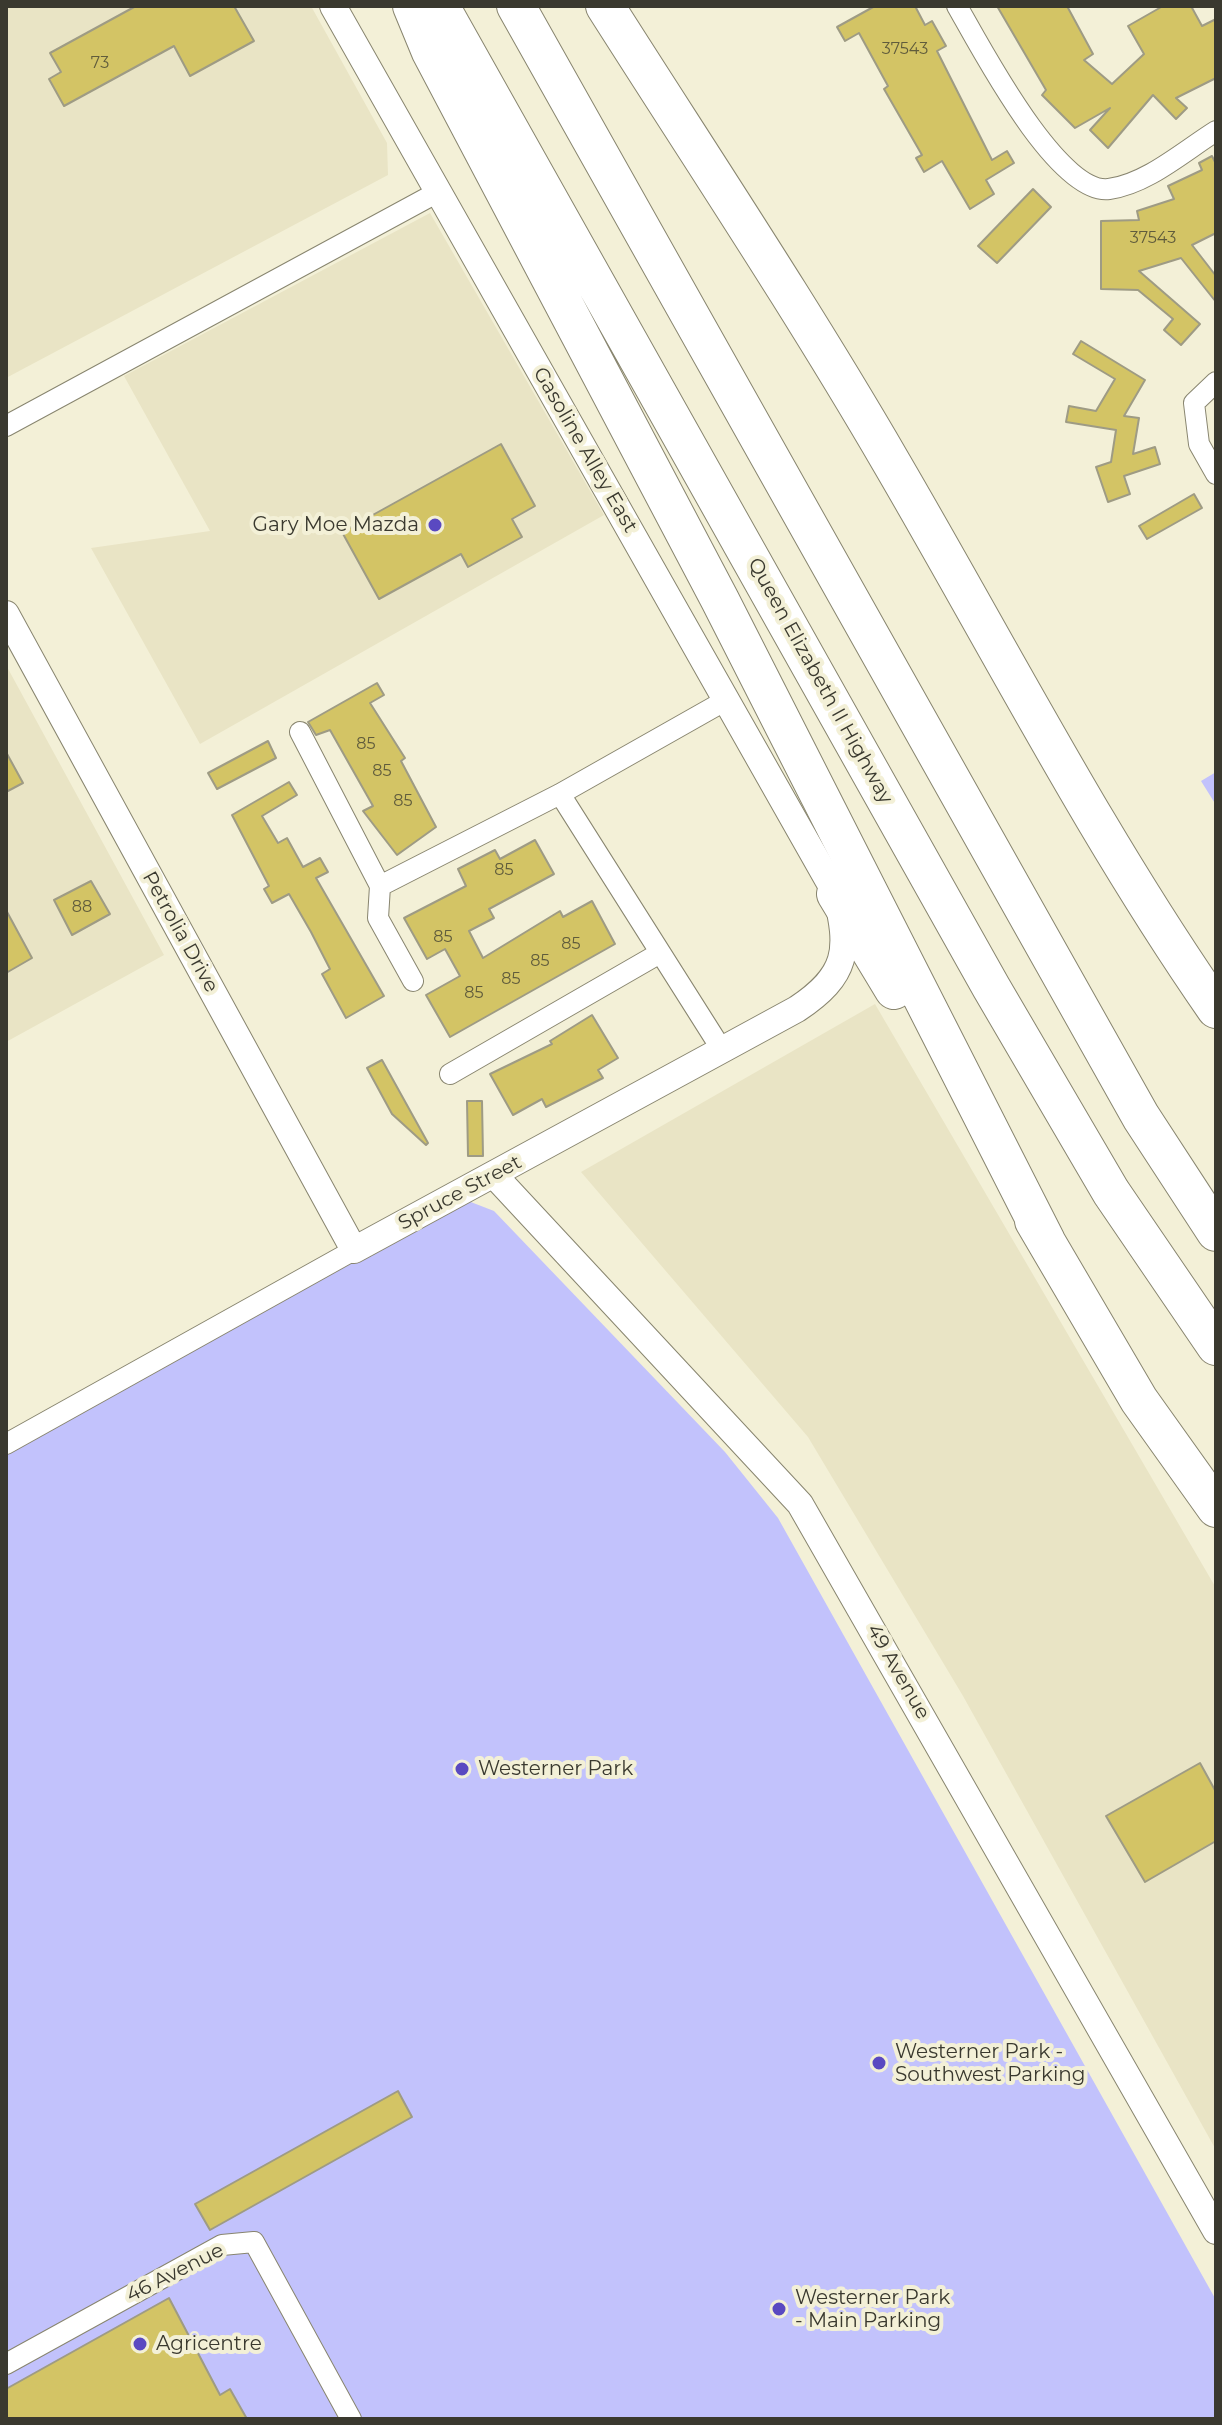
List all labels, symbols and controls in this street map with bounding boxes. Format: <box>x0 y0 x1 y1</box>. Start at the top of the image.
house number: 37543 <box>882 39 928 59</box>
house number: 73 <box>91 53 109 73</box>
house number: 37543 <box>1130 228 1176 248</box>
street label: Gasoline Alley East <box>528 363 642 537</box>
place label: Gary Moe Mazda <box>253 513 419 537</box>
marker: Gary Moe Mazda <box>426 516 444 534</box>
street label: Queen Elizabeth II Highway <box>742 554 898 808</box>
house number: 85 <box>356 734 376 754</box>
house number: 85 <box>372 761 392 781</box>
house number: 85 <box>393 791 413 811</box>
house number: 85 <box>494 860 514 880</box>
street label: Petrolia Drive <box>137 867 223 997</box>
house number: 88 <box>72 897 92 917</box>
house number: 85 <box>433 927 453 947</box>
house number: 85 <box>561 934 581 954</box>
house number: 85 <box>530 951 550 971</box>
house number: 85 <box>501 969 521 989</box>
house number: 85 <box>464 983 484 1003</box>
street label: Spruce Street <box>394 1150 526 1236</box>
street label: 49 Avenue <box>861 1620 935 1724</box>
place label: Westerner Park <box>478 1757 633 1781</box>
marker: Westerner Park <box>453 1760 471 1778</box>
place label: Westerner Park - Southwest Parking <box>895 2040 1085 2087</box>
marker: Westerner Park - Southwest Parking <box>870 2054 888 2072</box>
street label: 46 Avenue <box>122 2238 228 2308</box>
place label: Westerner Park - Main Parking <box>795 2286 950 2333</box>
marker: Westerner Park - Main Parking <box>770 2300 788 2318</box>
place label: Agricentre <box>156 2332 262 2356</box>
marker: Agricentre <box>131 2335 149 2353</box>

